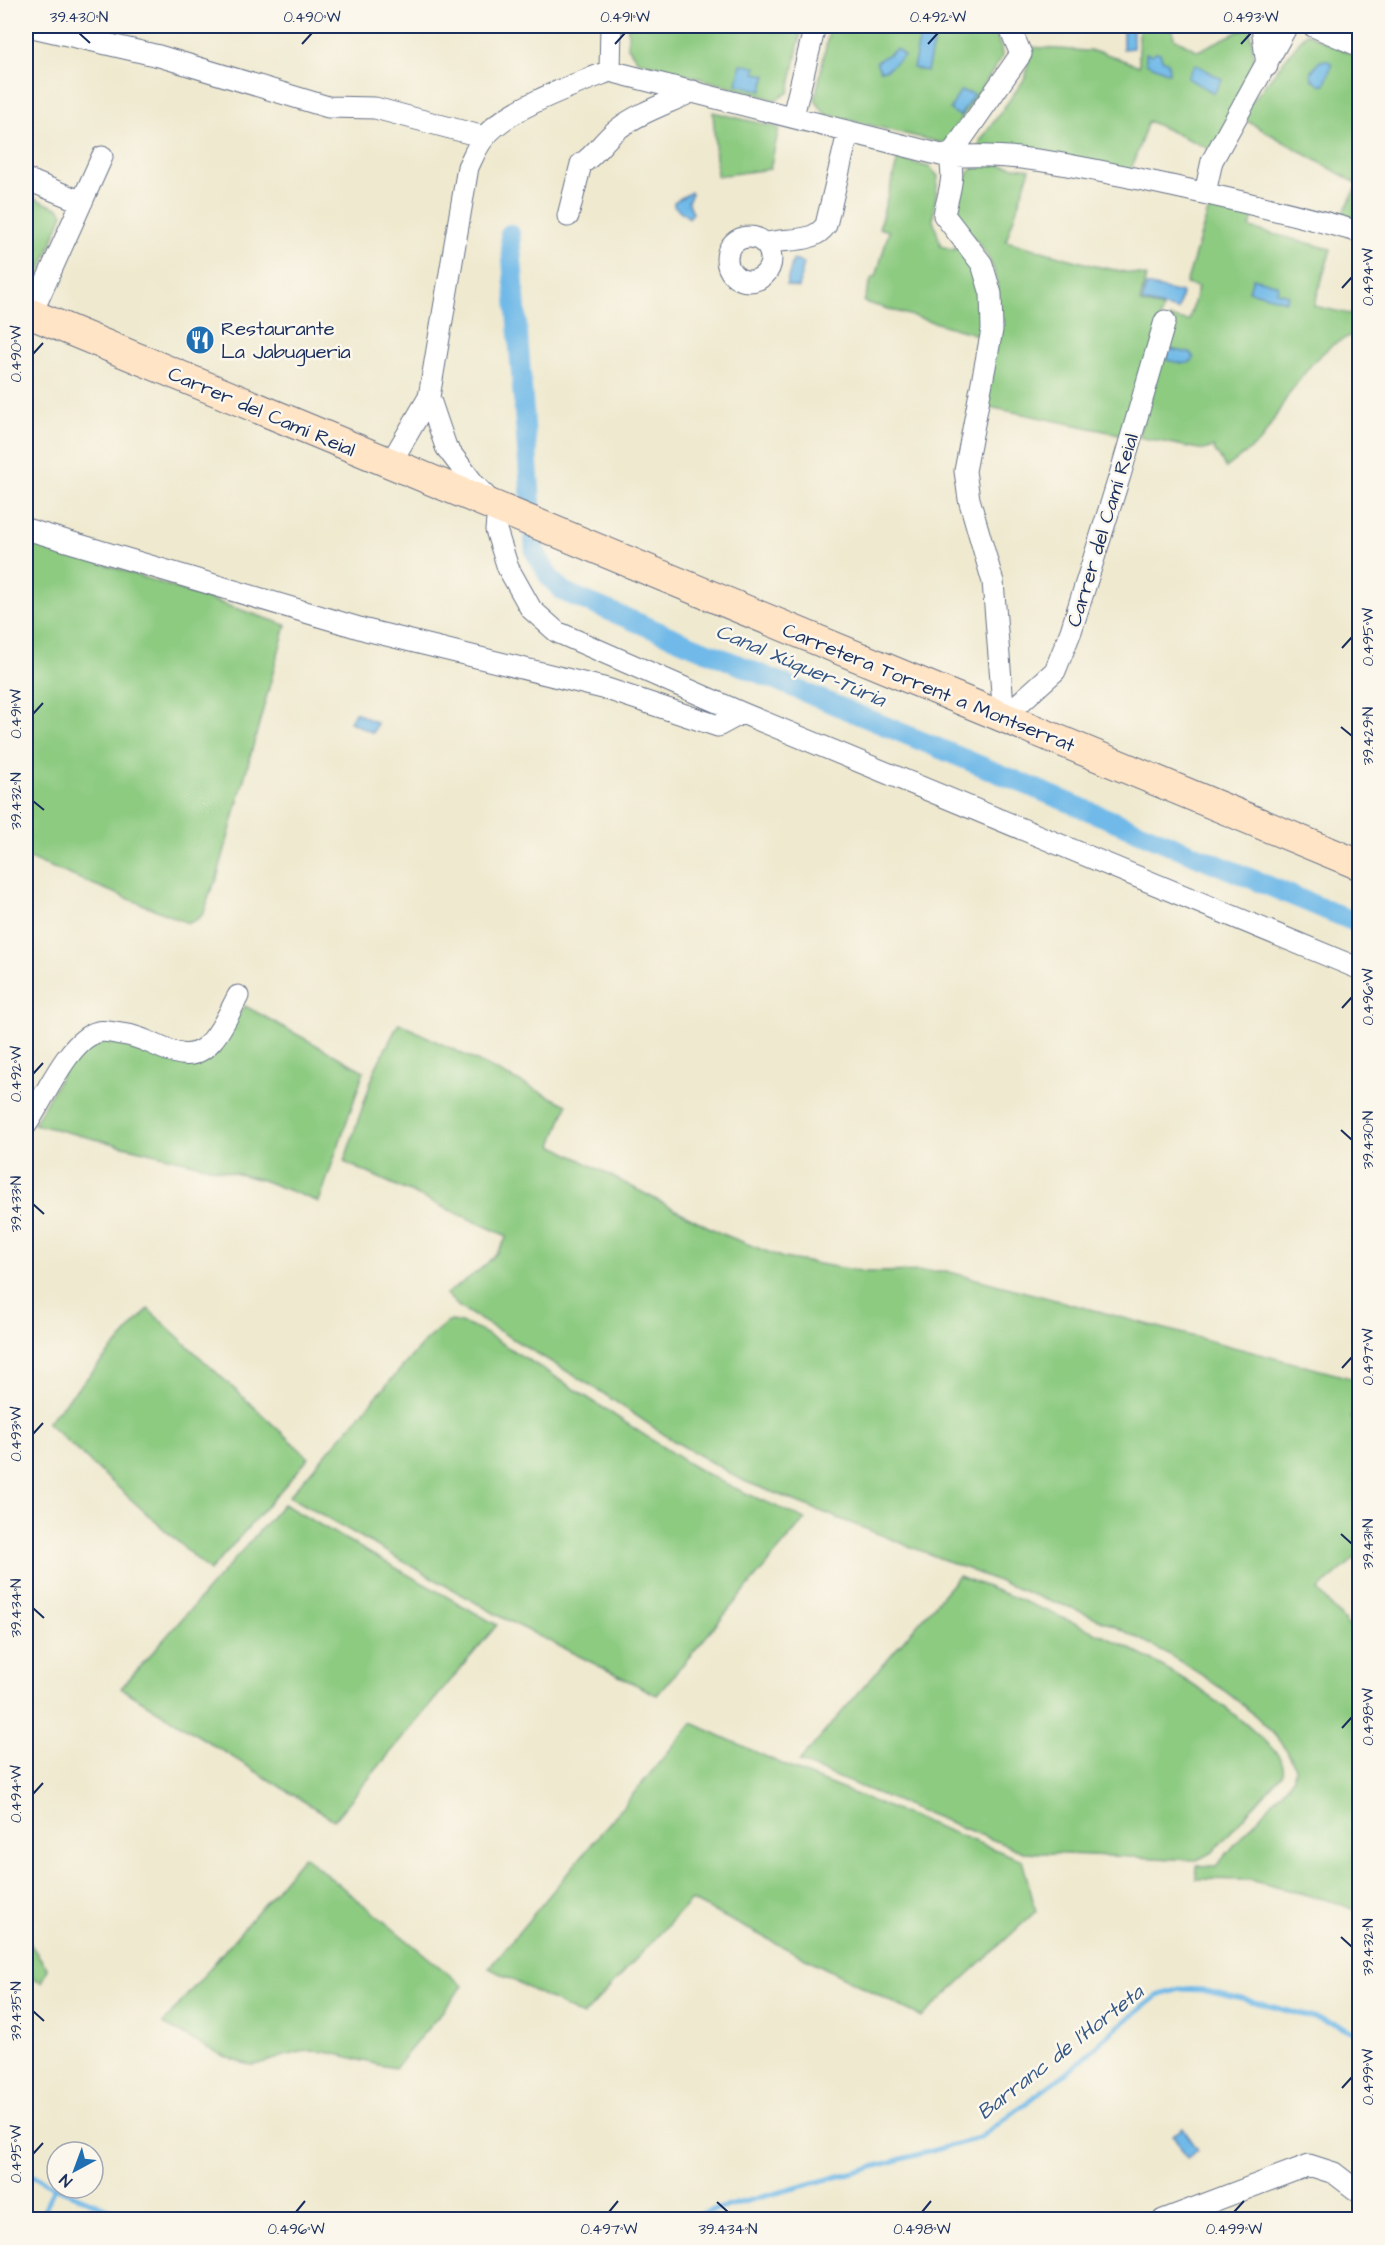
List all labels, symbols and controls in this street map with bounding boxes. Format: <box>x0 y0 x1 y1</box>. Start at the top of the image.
text: 39.430°N <box>50 7 108 28</box>
text: 0.490°W <box>283 7 341 28</box>
text: 0.491°W <box>600 7 650 28</box>
text: 0.492°W <box>910 7 966 28</box>
text: 0.493°W <box>1223 7 1279 28</box>
text: 0.494°W <box>1358 248 1379 306</box>
place label: Restaurante La Jabugueria <box>221 315 351 367</box>
restaurant icon: Restaurante La Jabugueria <box>184 324 216 356</box>
text: 0.490°W <box>6 325 27 383</box>
street label: Carrer del Camí Reial <box>164 360 360 464</box>
street label: Carrer del Camí Reial <box>1060 430 1146 630</box>
text: 0.495°W <box>1358 608 1379 666</box>
street label: Carretera Torrent a Montserrat <box>778 616 1079 760</box>
water label: Canal Xúquer-Túria <box>711 617 891 715</box>
text: 0.491°W <box>6 689 27 739</box>
text: 39.429°N <box>1358 707 1379 765</box>
text: 39.432°N <box>6 772 27 830</box>
text: 0.496°W <box>1358 968 1379 1026</box>
text: 0.492°W <box>6 1046 27 1102</box>
text: 39.430°N <box>1358 1111 1379 1169</box>
text: 39.433°N <box>6 1176 27 1232</box>
text: 0.497°W <box>1358 1329 1379 1385</box>
text: 0.493°W <box>6 1406 27 1462</box>
text: 39.431°N <box>1358 1519 1379 1569</box>
text: 39.434°N <box>6 1578 27 1638</box>
text: 0.498°W <box>1358 1688 1379 1746</box>
text: 0.494°W <box>6 1765 27 1823</box>
text: 39.432°N <box>1358 1918 1379 1976</box>
water label: Barranc de l'Horteta <box>971 1977 1151 2127</box>
text: 39.435°N <box>6 1981 27 2041</box>
text: 0.499°W <box>1358 2049 1379 2105</box>
text: 0.495°W <box>6 2125 27 2183</box>
north arrow <box>45 2140 105 2200</box>
text: N <box>55 2169 77 2192</box>
text: 0.496°W <box>267 2219 325 2240</box>
text: 0.497°W <box>581 2219 637 2240</box>
text: 39.434°N <box>698 2219 758 2240</box>
text: 0.498°W <box>893 2219 951 2240</box>
text: 0.499°W <box>1206 2219 1262 2240</box>

